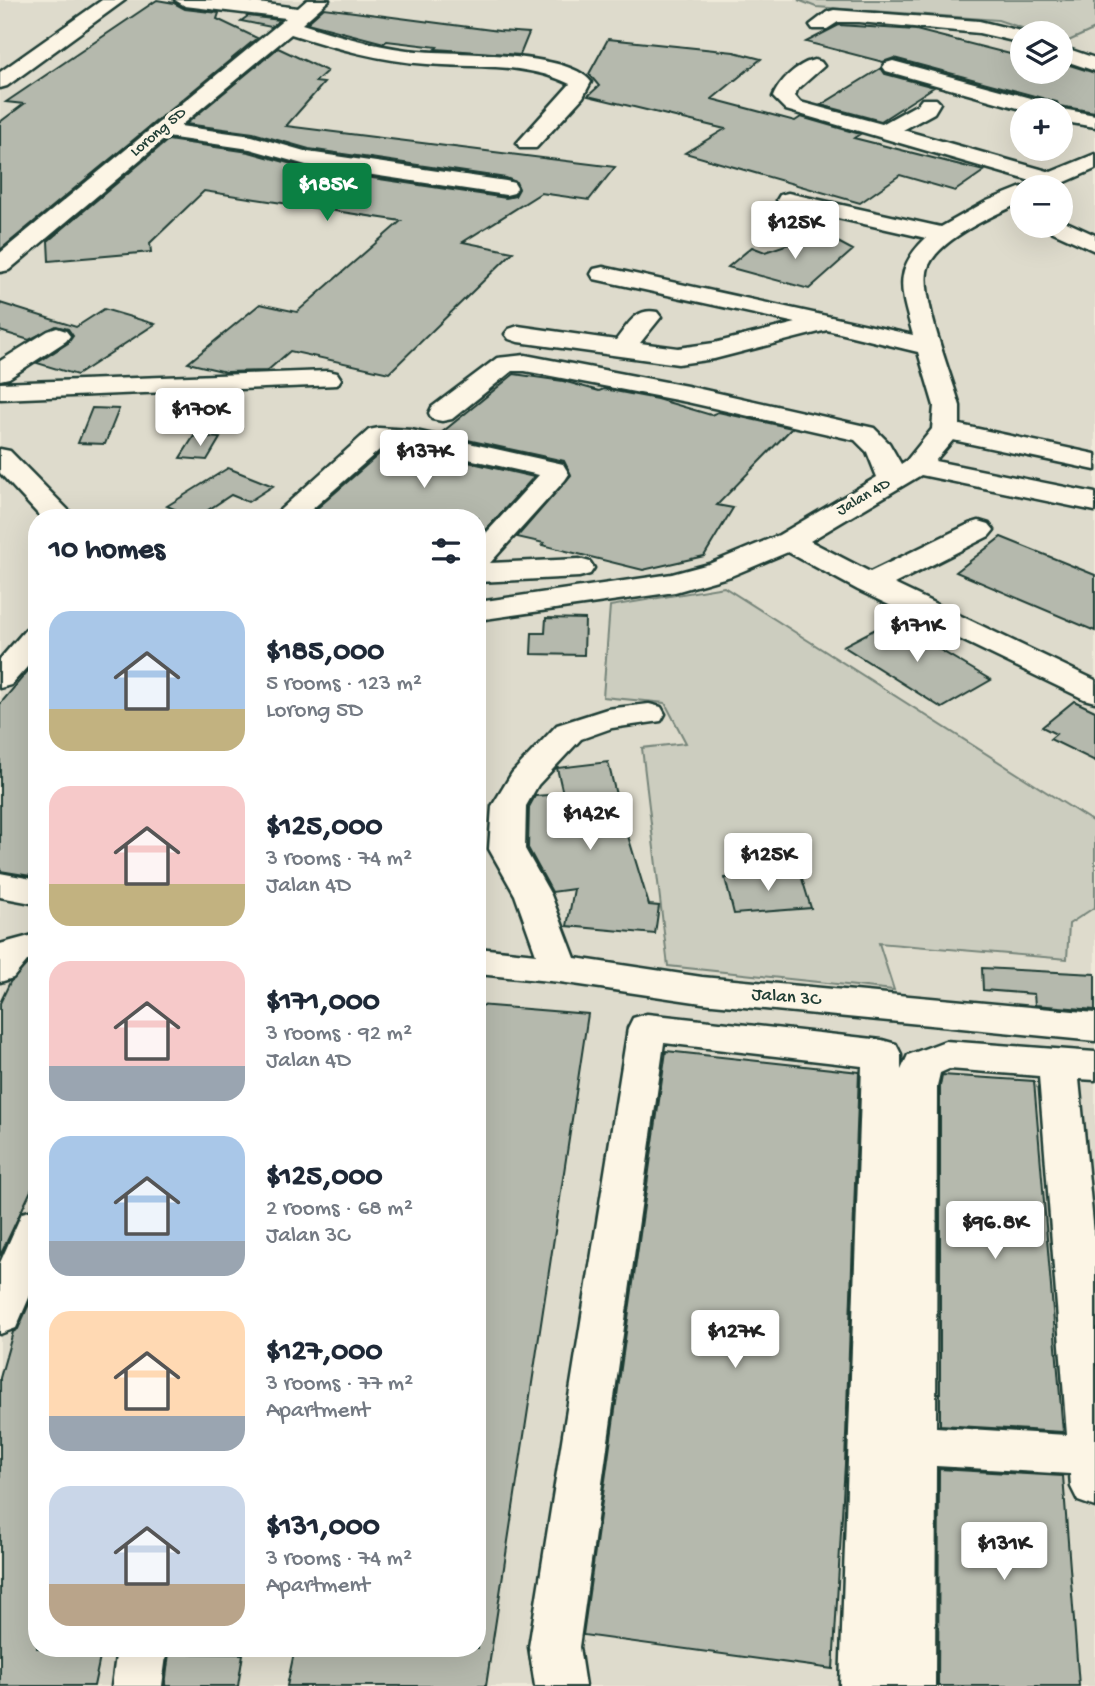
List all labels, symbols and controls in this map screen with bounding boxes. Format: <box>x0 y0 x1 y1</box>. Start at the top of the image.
map controls <box>1010 21 1073 238</box>
button: layers <box>1010 21 1073 84</box>
button: + <box>1010 98 1073 161</box>
street label: Lorong 5D <box>127 104 191 162</box>
pin: $185K <box>278 164 376 223</box>
text: $185K <box>299 172 355 199</box>
button: − <box>1010 175 1073 238</box>
pin: $125K <box>746 202 844 261</box>
text: $125K <box>767 210 823 237</box>
pin: $170K <box>151 388 249 448</box>
text: $170K <box>171 397 229 424</box>
pin: $137K <box>375 430 473 490</box>
text: $137K <box>396 439 452 466</box>
street label: Jalan 4D <box>834 475 895 521</box>
icon: filters <box>427 532 465 570</box>
text: 10 homes <box>49 534 165 569</box>
pin: $171K <box>868 604 966 664</box>
text: $171K <box>890 613 944 640</box>
text: $185,000 <box>266 636 384 671</box>
icon: home <box>105 639 189 723</box>
text: 5 rooms · 123 m² <box>266 671 422 698</box>
text: Lorong 5D <box>266 698 363 725</box>
pin: $142K <box>541 792 639 852</box>
text: $142K <box>563 801 617 828</box>
text: $125,000 <box>266 811 383 846</box>
icon: home <box>105 814 189 898</box>
pin: $125K <box>719 834 817 893</box>
text: $125K <box>740 842 796 869</box>
text: 3 rooms · 74 m² <box>266 846 412 873</box>
text: Jalan 4D <box>266 873 351 900</box>
street label: Jalan 3C <box>751 984 823 1013</box>
text: $171,000 <box>266 986 380 1021</box>
icon: home <box>105 989 189 1073</box>
text: 3 rooms · 92 m² <box>266 1021 412 1048</box>
text: Jalan 4D <box>266 1048 351 1075</box>
text: $125,000 <box>266 1161 383 1196</box>
icon: home <box>105 1164 189 1248</box>
text: 2 rooms · 68 m² <box>266 1196 413 1223</box>
pin: $96.8K <box>938 1202 1052 1261</box>
text: $96.8K <box>962 1210 1028 1237</box>
text: Jalan 3C <box>266 1223 350 1250</box>
pin: $127K <box>686 1310 784 1370</box>
text: $127K <box>707 1319 763 1346</box>
text: $127,000 <box>266 1336 382 1371</box>
icon: home <box>105 1339 189 1423</box>
text: 3 rooms · 77 m² <box>266 1371 413 1398</box>
text: Apartment <box>266 1398 370 1425</box>
text: $131,000 <box>266 1511 380 1546</box>
icon: home <box>105 1514 189 1598</box>
pin: $131K <box>955 1522 1053 1582</box>
text: $131K <box>977 1531 1031 1558</box>
text: 3 rooms · 74 m² <box>266 1546 412 1573</box>
text: Apartment <box>266 1573 370 1600</box>

